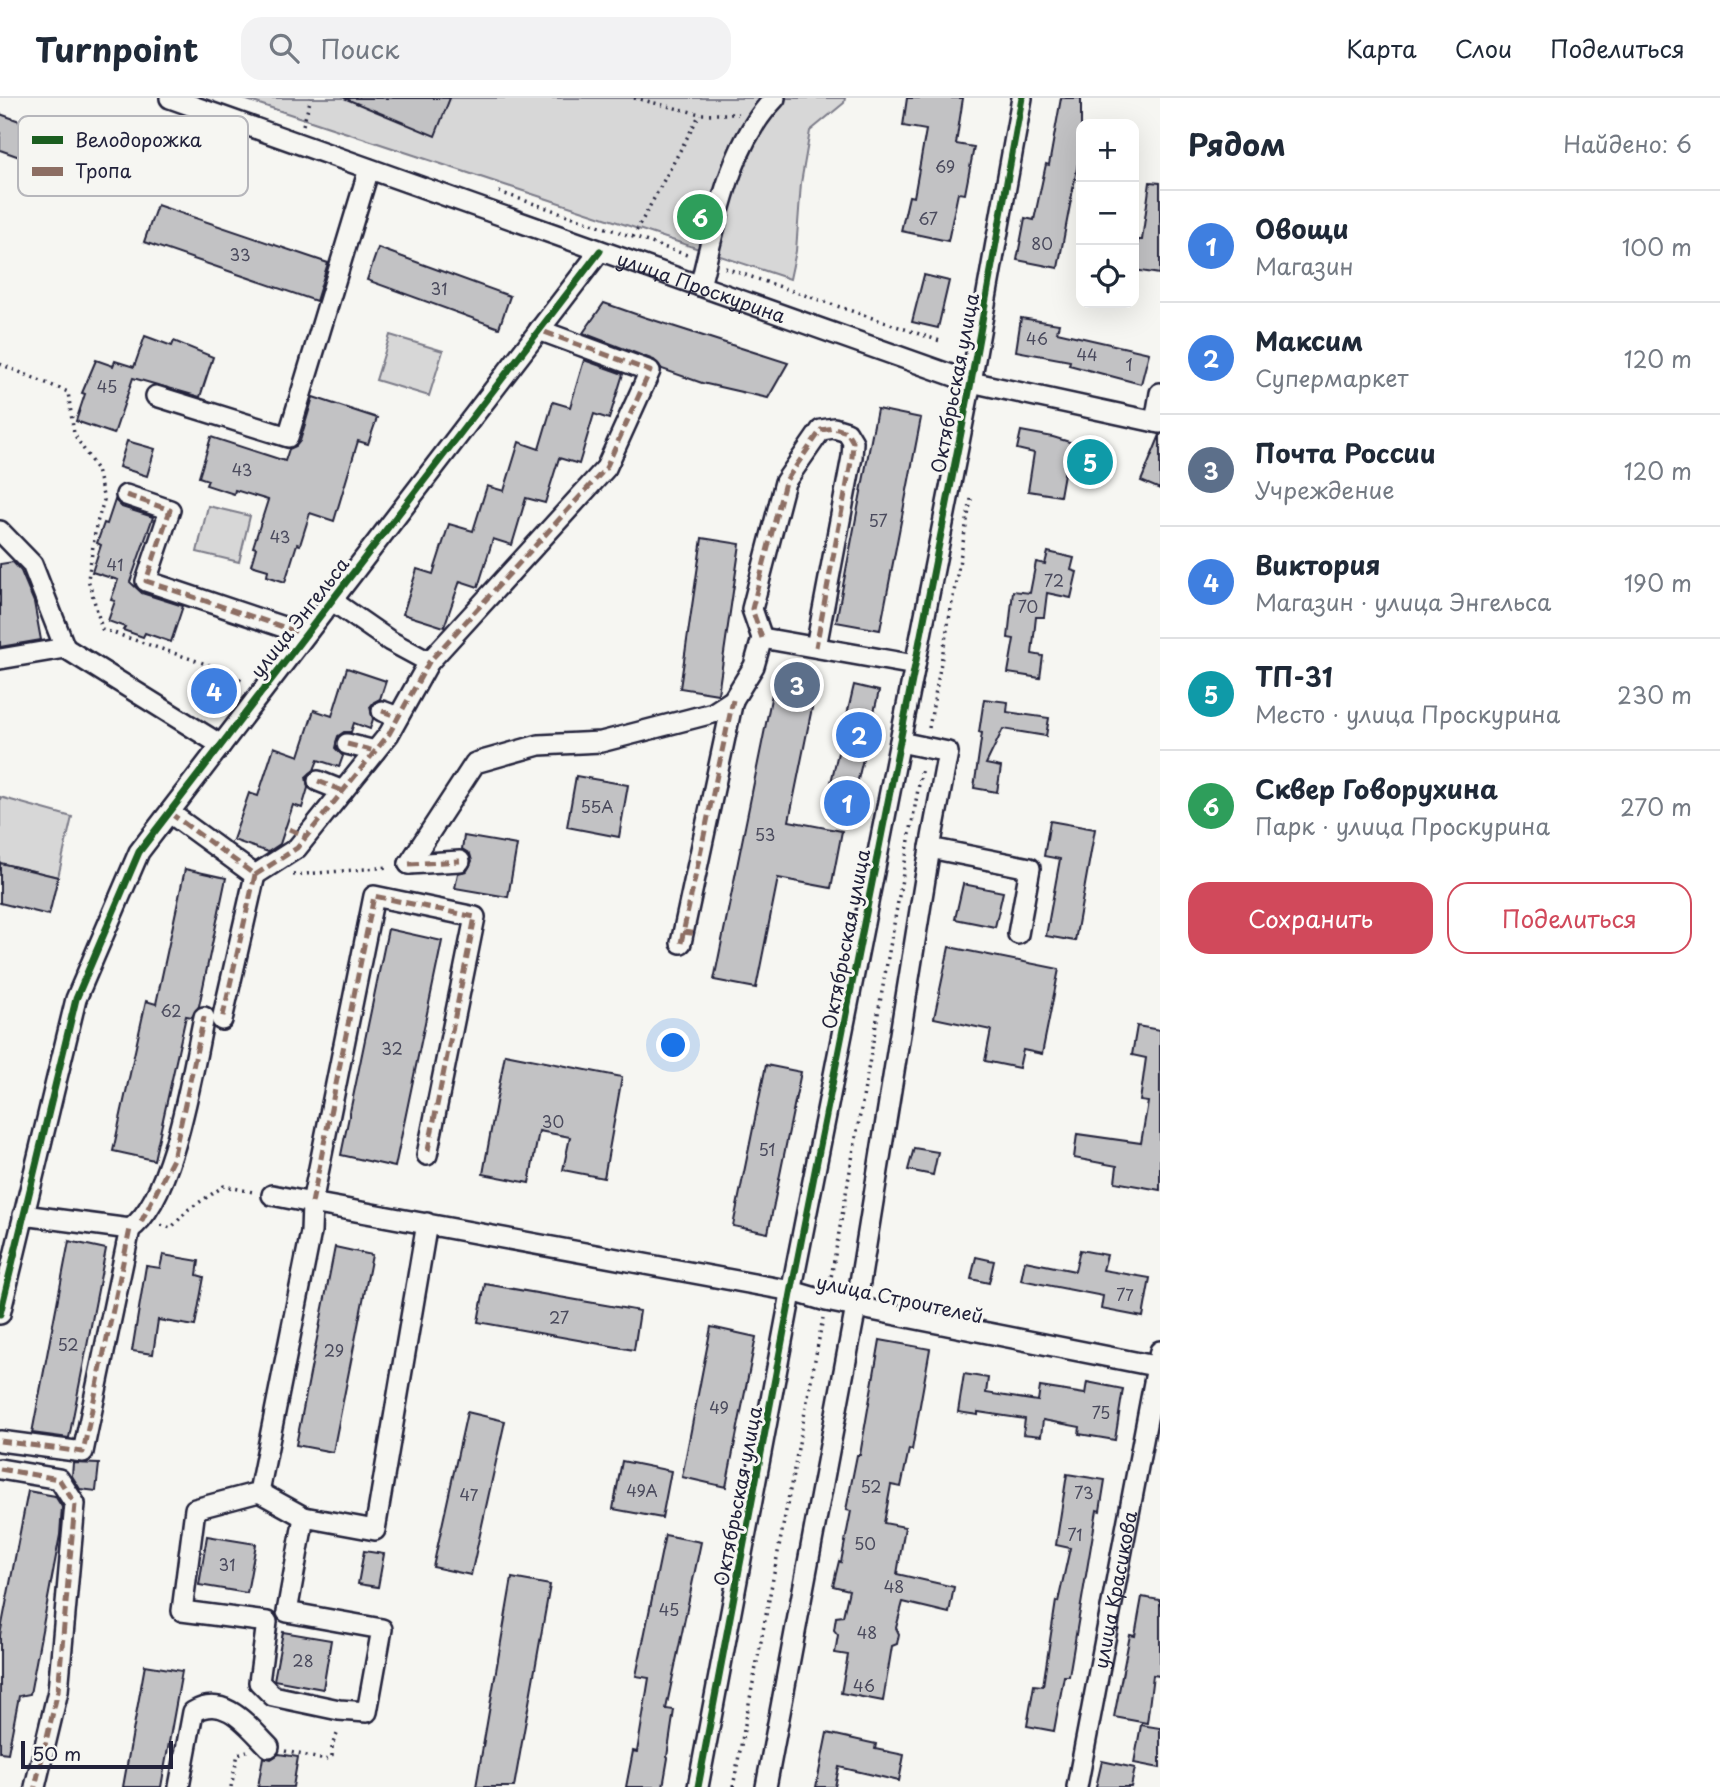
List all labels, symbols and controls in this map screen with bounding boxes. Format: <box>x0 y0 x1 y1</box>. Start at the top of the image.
search box <box>241 17 731 80</box>
text: Turnpoint <box>35 23 199 73</box>
icon: search <box>265 29 303 67</box>
text: Поиск <box>321 29 399 68</box>
text: Карта <box>1346 30 1417 66</box>
text: Слои <box>1455 30 1512 66</box>
text: Поделиться <box>1550 30 1685 66</box>
legend <box>18 116 248 196</box>
map controls <box>1076 119 1139 308</box>
button: + <box>1076 119 1139 182</box>
text: Рядом <box>1188 121 1286 166</box>
text: Велодорожка <box>75 125 202 153</box>
text: Найдено: 6 <box>1563 126 1692 161</box>
house number: 69 <box>935 154 955 178</box>
text: Тропа <box>75 156 132 184</box>
button: − <box>1076 182 1139 245</box>
pin: 6 <box>677 191 723 243</box>
house number: 67 <box>918 206 938 230</box>
text: Овощи <box>1255 209 1349 248</box>
text: 1 <box>1206 229 1217 264</box>
text: 100 m <box>1622 229 1692 264</box>
house number: 80 <box>1031 231 1053 255</box>
house number: 33 <box>229 242 251 266</box>
street label: улица Проскурина <box>613 244 790 329</box>
button: locate <box>1076 245 1139 308</box>
text: Магазин <box>1255 248 1354 283</box>
house number: 31 <box>431 276 447 300</box>
street label: Октябрьская улица <box>923 291 985 475</box>
text: Максим <box>1255 321 1364 360</box>
house number: 46 <box>1026 326 1048 350</box>
text: 2 <box>1203 341 1219 376</box>
text: 120 m <box>1624 341 1692 376</box>
house number: 44 <box>1076 342 1098 366</box>
house number: 1 <box>1125 352 1133 376</box>
text: Супермаркет <box>1255 360 1409 395</box>
house number: 45 <box>97 374 117 398</box>
text: Почта России <box>1255 433 1436 472</box>
pin: 5 <box>1067 436 1113 488</box>
text: 3 <box>1203 453 1219 488</box>
text: 120 m <box>1624 453 1692 488</box>
house number: 43 <box>232 457 252 481</box>
text: Учреждение <box>1255 472 1395 507</box>
house number: 57 <box>868 508 888 532</box>
house number: 43 <box>270 524 290 548</box>
text: Виктория <box>1255 545 1380 584</box>
street label: улица Энгельса <box>243 551 355 683</box>
house number: 41 <box>107 552 123 576</box>
text: 4 <box>1203 565 1219 600</box>
text: 190 m <box>1624 565 1692 600</box>
house number: 72 <box>1044 568 1064 592</box>
text: Магазин · улица Энгельса <box>1255 584 1551 619</box>
house number: 70 <box>1018 594 1038 618</box>
text: ТП-31 <box>1255 657 1333 696</box>
pin: 3 <box>774 659 820 711</box>
pin: 4 <box>191 665 237 717</box>
text: 5 <box>1204 677 1218 712</box>
text: 230 m <box>1617 677 1692 712</box>
text: Место · улица Проскурина <box>1255 696 1560 731</box>
pin: 2 <box>836 709 882 761</box>
text: Сквер Говорухина <box>1255 769 1498 808</box>
pin: 1 <box>824 777 870 829</box>
text: 6 <box>1203 789 1219 824</box>
text: 270 m <box>1620 789 1692 824</box>
house number: 55А <box>581 794 613 818</box>
text: Парк · улица Проскурина <box>1255 808 1550 843</box>
house number: 53 <box>755 822 775 846</box>
street label: Октябрьская улица <box>814 847 876 1031</box>
button: Сохранить <box>1188 882 1433 954</box>
button: Поделиться <box>1447 882 1692 954</box>
house number: 62 <box>160 998 182 1022</box>
your location <box>656 1028 690 1062</box>
house number: 32 <box>381 1036 403 1060</box>
house number: 30 <box>542 1109 564 1133</box>
house number: 51 <box>758 1137 776 1161</box>
street label: улица Строителей <box>814 1267 986 1329</box>
house number: 77 <box>1116 1282 1134 1306</box>
house number: 27 <box>549 1305 569 1329</box>
house number: 52 <box>57 1332 79 1356</box>
house number: 29 <box>324 1338 344 1362</box>
house number: 49 <box>709 1395 729 1419</box>
house number: 75 <box>1092 1400 1110 1424</box>
street label: Октябрьская улица <box>706 1404 768 1588</box>
house number: 52 <box>860 1474 882 1498</box>
house number: 49А <box>626 1478 658 1502</box>
house number: 73 <box>1074 1480 1094 1504</box>
house number: 47 <box>460 1482 479 1506</box>
street label: улица Красикова <box>1086 1508 1143 1671</box>
house number: 71 <box>1068 1522 1083 1546</box>
house number: 50 <box>854 1531 876 1555</box>
house number: 31 <box>219 1552 235 1576</box>
house number: 48 <box>884 1574 904 1598</box>
house number: 45 <box>659 1597 679 1621</box>
house number: 48 <box>857 1620 877 1644</box>
house number: 28 <box>292 1648 314 1672</box>
house number: 46 <box>853 1673 875 1697</box>
scale bar <box>21 1738 173 1770</box>
text: 50 m <box>32 1739 81 1767</box>

